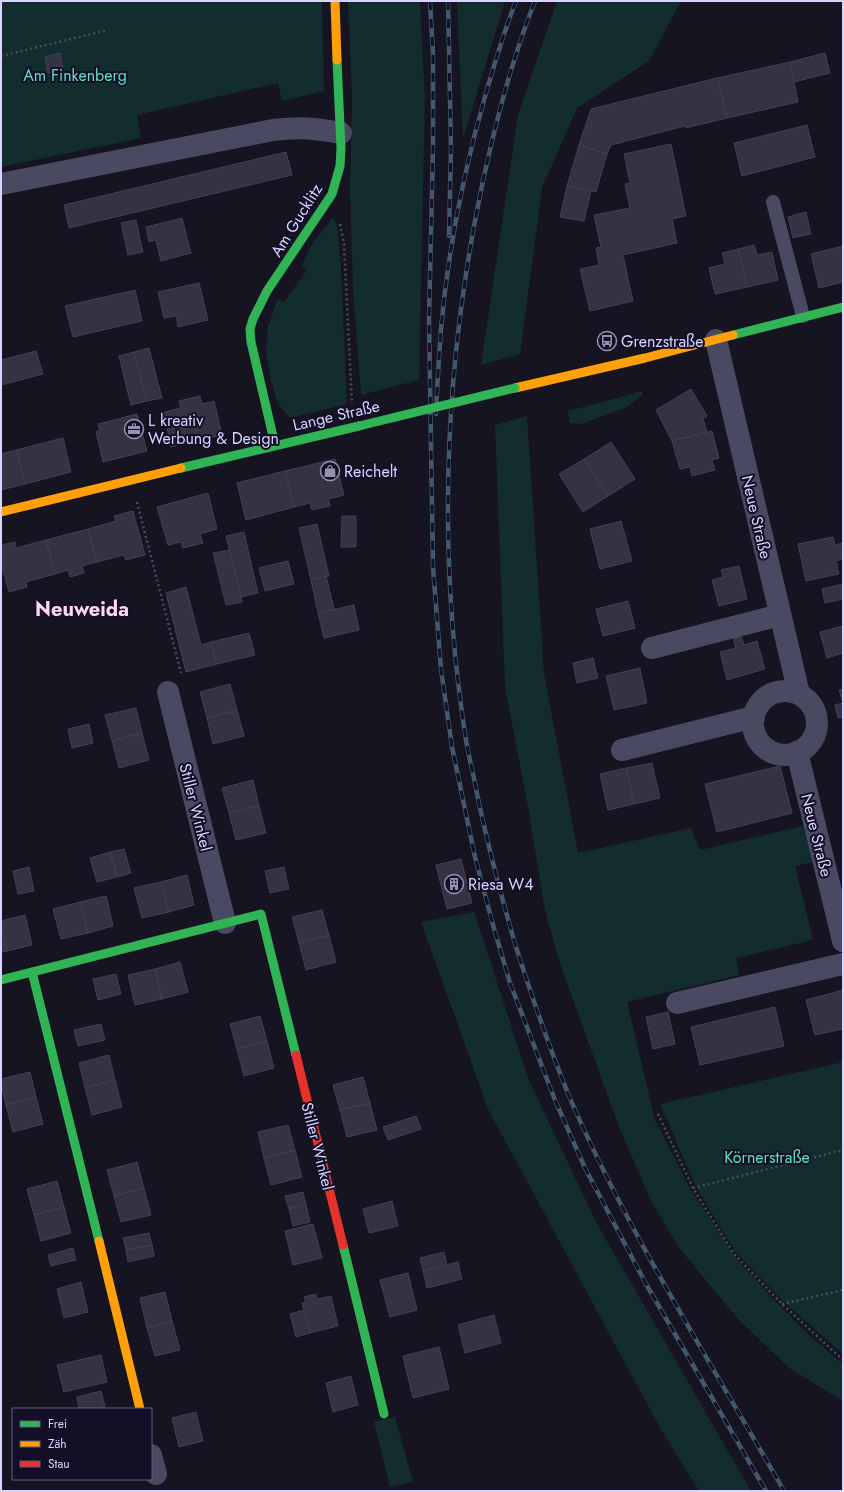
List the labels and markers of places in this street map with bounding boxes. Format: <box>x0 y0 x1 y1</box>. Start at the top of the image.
bus stop icon: Grenzstraße <box>596 330 618 352</box>
place label: Grenzstraße <box>621 330 703 353</box>
place label: L kreativ Werbung & Design <box>148 409 279 450</box>
office icon: L kreativ Werbung & Design <box>123 418 145 440</box>
shop icon: Reichelt <box>319 460 341 482</box>
place label: Reichelt <box>344 460 397 483</box>
building icon: Riesa W4 <box>443 873 465 895</box>
place label: Riesa W4 <box>468 873 533 896</box>

